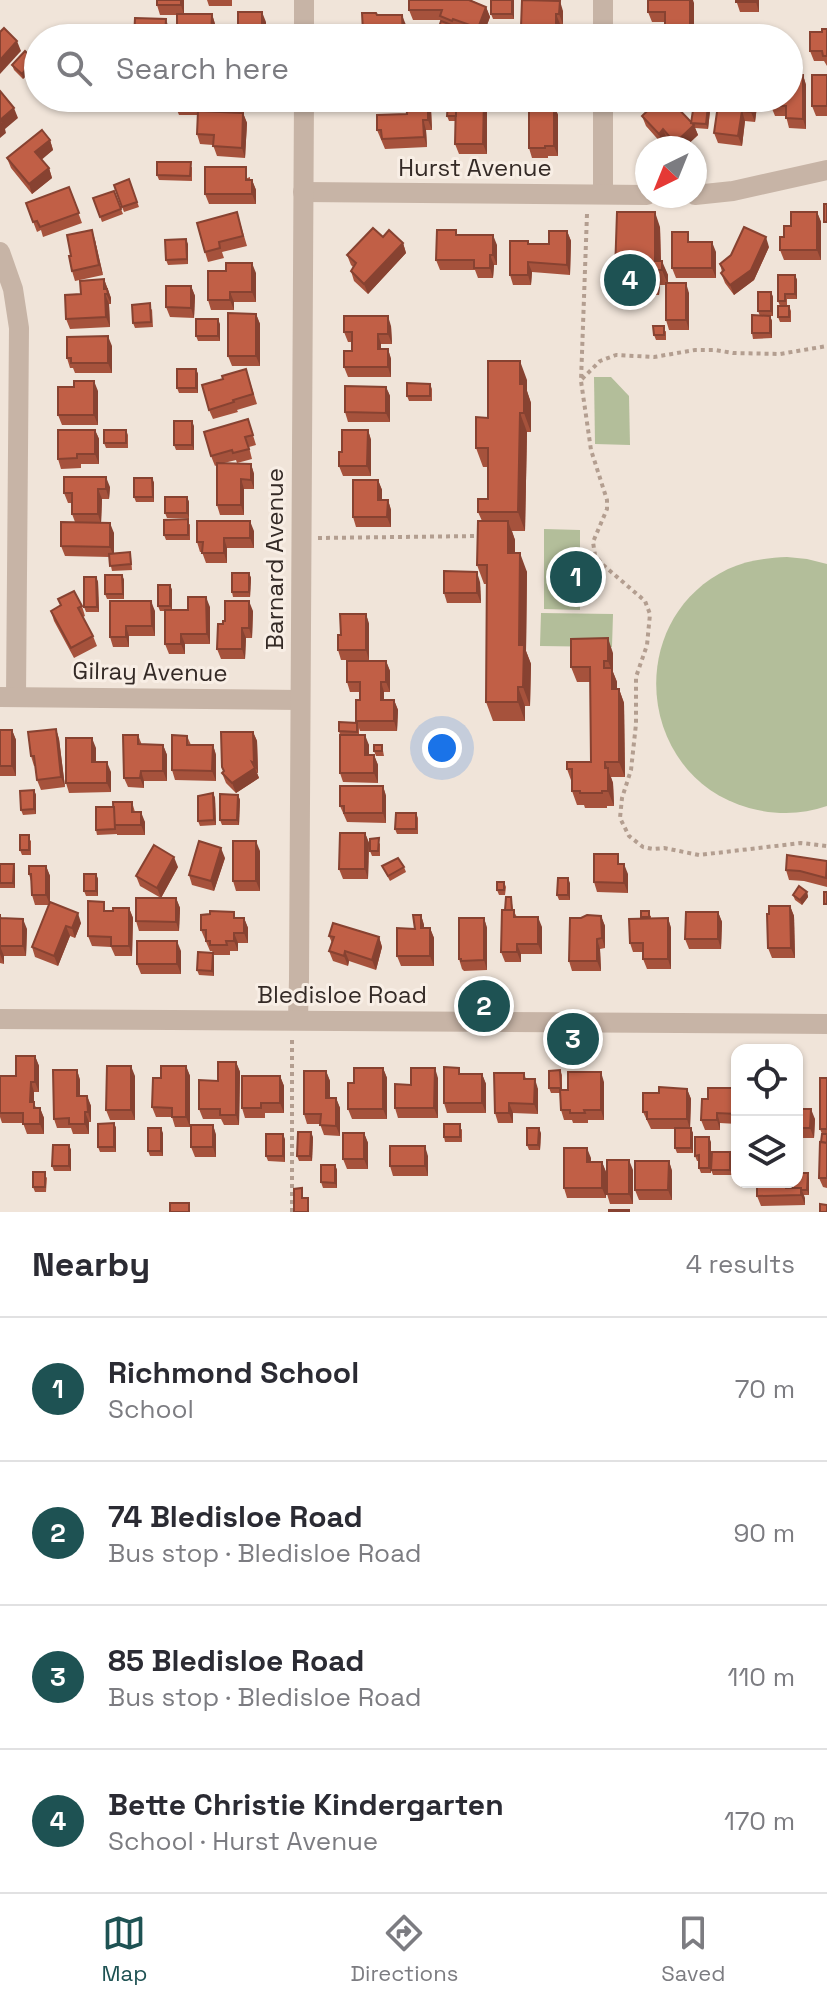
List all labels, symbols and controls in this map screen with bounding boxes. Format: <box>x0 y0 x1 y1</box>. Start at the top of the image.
search box <box>24 24 803 112</box>
icon: search <box>52 46 96 90</box>
text: Search here <box>116 49 289 88</box>
north arrow <box>635 136 707 208</box>
street label: Hurst Avenue <box>398 152 552 183</box>
pin: 4 <box>604 250 656 310</box>
street label: Barnard Avenue <box>259 468 290 650</box>
pin: 1 <box>550 547 602 607</box>
street label: Gilray Avenue <box>72 655 228 688</box>
your location <box>422 728 462 768</box>
pin: 2 <box>458 976 510 1036</box>
street label: Bledisloe Road <box>257 979 427 1010</box>
pin: 3 <box>547 1009 599 1069</box>
map controls <box>731 1044 803 1188</box>
button: locate <box>731 1044 803 1116</box>
button: layers <box>731 1116 803 1188</box>
text: Nearby <box>32 1243 150 1286</box>
text: 4 results <box>686 1247 795 1281</box>
text: Richmond School <box>108 1353 359 1392</box>
text: 1 <box>52 1372 64 1406</box>
text: 70 m <box>735 1372 795 1406</box>
text: School <box>108 1392 194 1426</box>
text: 74 Bledisloe Road <box>108 1497 363 1536</box>
text: 2 <box>50 1516 66 1550</box>
text: 90 m <box>733 1516 795 1550</box>
text: Bus stop · Bledisloe Road <box>108 1536 422 1570</box>
text: 85 Bledisloe Road <box>108 1641 364 1680</box>
text: 3 <box>50 1660 66 1694</box>
text: 110 m <box>728 1660 795 1694</box>
text: Bus stop · Bledisloe Road <box>108 1680 422 1714</box>
text: Bette Christie Kindergarten <box>108 1785 504 1824</box>
text: 4 <box>50 1804 66 1838</box>
text: 170 m <box>724 1804 795 1838</box>
text: School · Hurst Avenue <box>108 1824 378 1858</box>
tab: Map <box>102 1911 147 1987</box>
tab: Directions <box>350 1911 458 1987</box>
tab: Saved <box>661 1911 725 1987</box>

